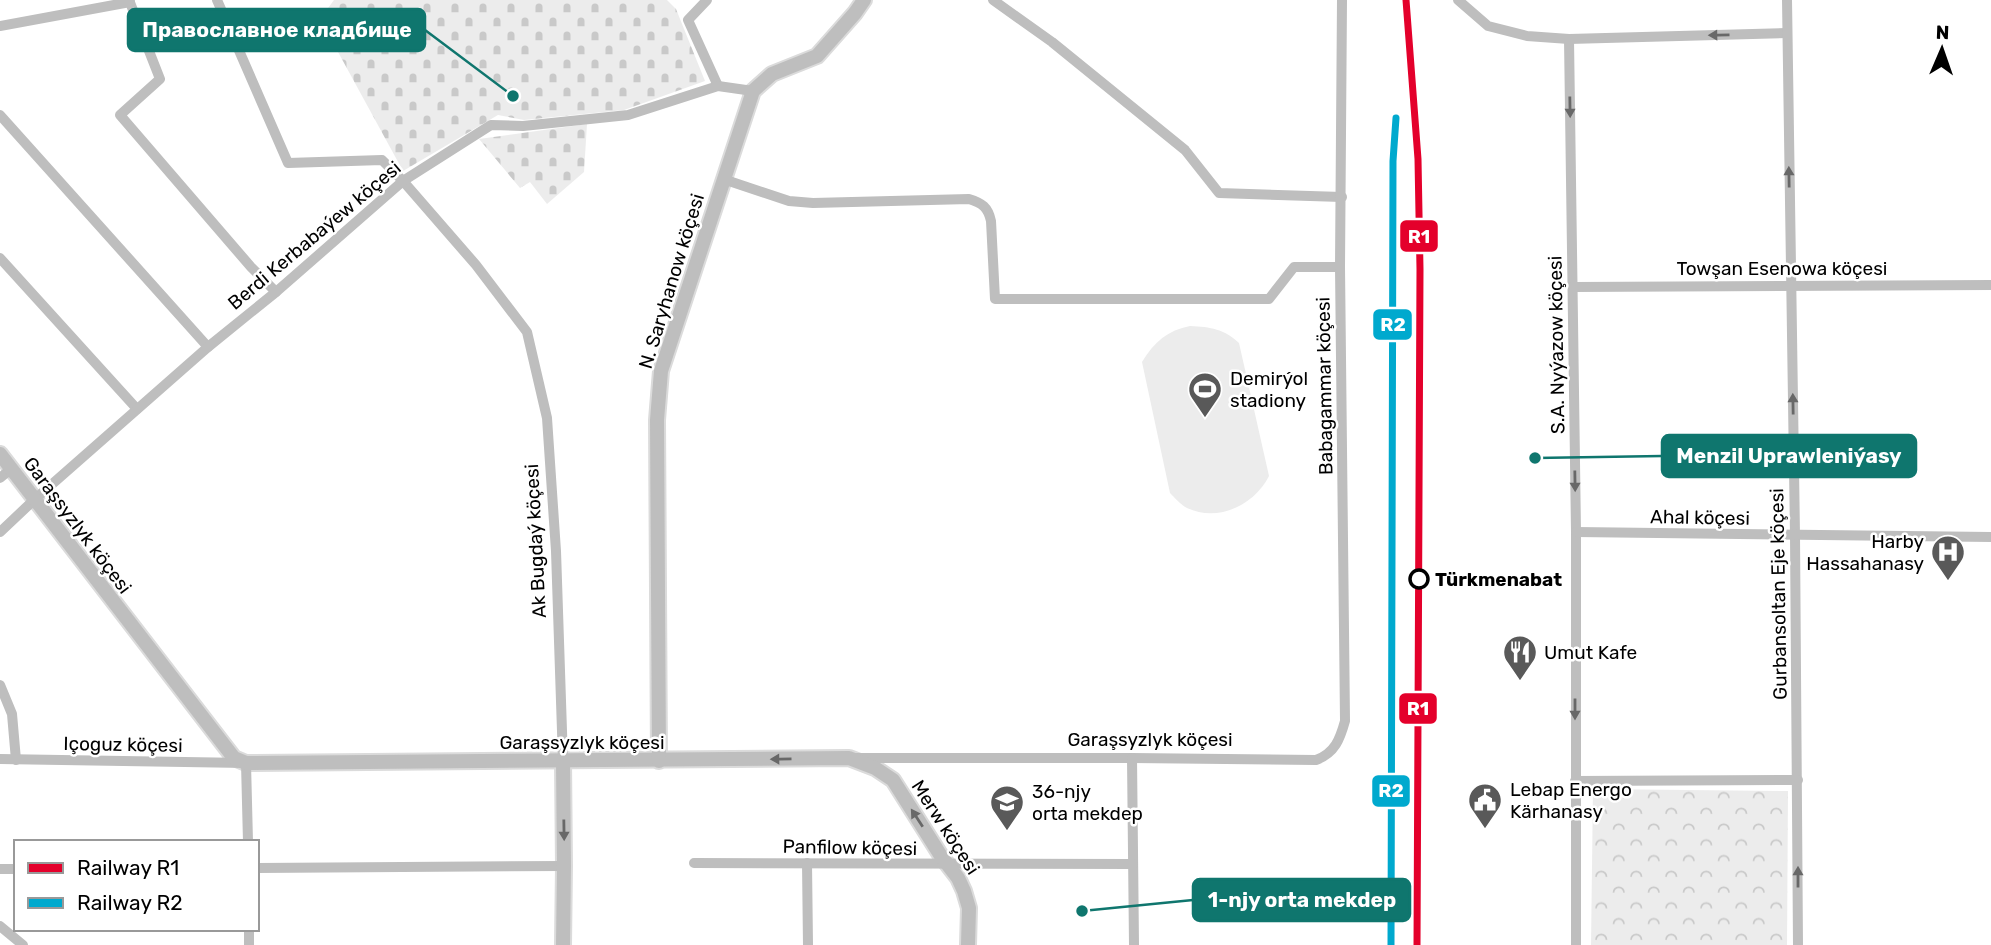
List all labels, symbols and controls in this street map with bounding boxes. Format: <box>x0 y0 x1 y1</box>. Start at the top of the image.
callout: Православное кладбище <box>128 9 425 51</box>
north arrow <box>1907 14 1977 84</box>
text: Православное кладбище <box>142 17 412 42</box>
text: N <box>1935 21 1950 44</box>
one-way arrow <box>1708 29 1730 41</box>
one-way arrow <box>1564 96 1576 118</box>
street label: Berdi Kerbabaýew köçesi <box>223 156 405 314</box>
one-way arrow <box>1784 166 1795 188</box>
street label: N. Saryhanow köçesi <box>634 191 709 371</box>
line badge: R1 <box>1399 219 1439 253</box>
text: R1 <box>1408 225 1430 248</box>
street label: S.A. Nyýazow köçesi <box>1543 256 1570 434</box>
street label: Towşan Esenowa köçesi <box>1677 257 1887 280</box>
street label: Babagammar köçesi <box>1311 297 1338 475</box>
line badge: R2 <box>1372 308 1413 341</box>
text: R2 <box>1380 313 1406 336</box>
place label: Demirýol stadiony <box>1230 367 1308 412</box>
sports icon: Demirýol stadiony <box>1186 370 1224 419</box>
one-way arrow <box>1787 393 1799 415</box>
callout: Menzil Uprawleniýasy <box>1662 435 1916 477</box>
text: Menzil Uprawleniýasy <box>1676 443 1902 468</box>
street label: Garaşsyzlyk köçesi <box>19 452 136 598</box>
street label: Ak Bugdaý köçesi <box>520 463 551 619</box>
one-way arrow <box>1569 470 1581 492</box>
street label: Gurbansoltan Eje köçesi <box>1765 488 1792 700</box>
street label: Ahal köçesi <box>1650 505 1750 530</box>
place label: Harby Hassahanasy <box>1806 530 1924 575</box>
hospital icon: Harby Hassahanasy <box>1929 533 1967 582</box>
place label: Türkmenabat <box>1435 568 1562 591</box>
marker: Türkmenabat <box>1409 569 1429 589</box>
restaurant icon: Umut Kafe <box>1501 633 1539 682</box>
place label: Umut Kafe <box>1544 641 1637 664</box>
line badge: R1 <box>1398 692 1438 725</box>
text: R1 <box>1407 697 1429 720</box>
one-way arrow <box>1569 698 1581 720</box>
street label: Garaşsyzlyk köçesi <box>1067 728 1233 751</box>
street label: Garaşsyzlyk köçesi <box>499 731 665 754</box>
street label: Içoguz köçesi <box>63 732 183 757</box>
one-way arrow <box>770 753 792 765</box>
line badge: R2 <box>1371 774 1411 808</box>
street label: Merw köçesi <box>907 776 985 879</box>
place label: Lebap Energo Kärhanasy <box>1510 778 1632 823</box>
text: R2 <box>1378 779 1404 802</box>
place label: 36-njy orta mekdep <box>1032 780 1143 825</box>
public building icon: Lebap Energo Kärhanasy <box>1466 781 1504 830</box>
school or university icon: 36-njy orta mekdep <box>988 783 1026 832</box>
one-way arrow <box>910 809 924 827</box>
one-way arrow <box>558 819 570 841</box>
street label: Panfilow köçesi <box>782 835 918 860</box>
legend <box>14 840 259 931</box>
text: Railway R1 <box>77 855 179 880</box>
one-way arrow <box>1792 866 1804 888</box>
callout: 1-njy orta mekdep <box>1193 879 1410 921</box>
text: 1-njy orta mekdep <box>1208 887 1396 912</box>
text: Railway R2 <box>77 890 183 915</box>

